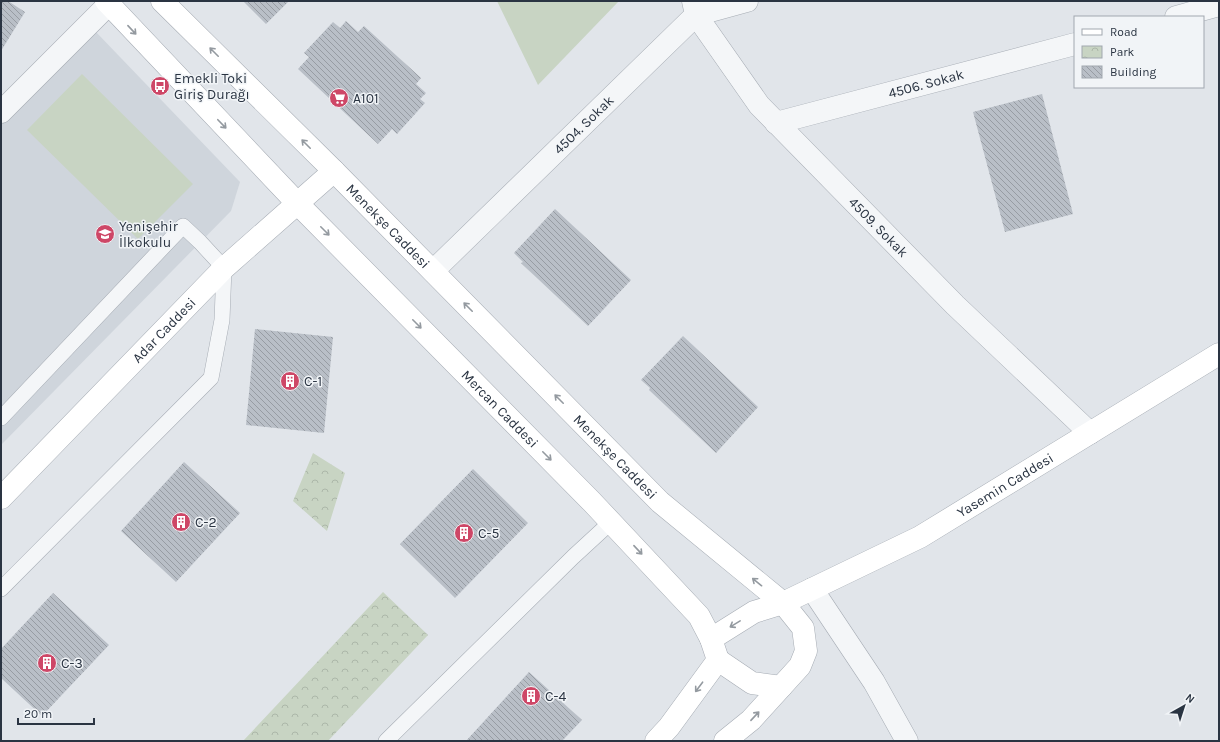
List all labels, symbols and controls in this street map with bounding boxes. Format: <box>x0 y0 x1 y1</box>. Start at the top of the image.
legend <box>1074 16 1204 88</box>
one-way arrow <box>127 25 137 35</box>
text: Road <box>1110 25 1138 39</box>
text: Park <box>1110 45 1135 59</box>
one-way arrow <box>209 47 219 57</box>
text: Building <box>1110 65 1157 79</box>
street label: 4506. Sokak <box>886 66 966 102</box>
place label: Emekli Toki Giriş Durağı <box>174 70 250 103</box>
bus stop icon: Emekli Toki Giriş Durağı <box>149 75 171 97</box>
supermarket icon: A101 <box>328 87 350 109</box>
place label: A101 <box>353 90 379 107</box>
street label: 4504. Sokak <box>550 92 618 158</box>
one-way arrow <box>217 119 227 129</box>
one-way arrow <box>301 139 311 149</box>
street label: Menekşe Caddesi <box>342 180 433 272</box>
street label: 4509. Sokak <box>845 194 912 261</box>
place label: Yenişehir İlkokulu <box>119 218 179 251</box>
school or university icon: Yenişehir İlkokulu <box>94 223 116 245</box>
one-way arrow <box>320 226 330 236</box>
street label: Adar Caddesi <box>129 294 200 366</box>
one-way arrow <box>463 302 472 312</box>
one-way arrow <box>412 319 421 329</box>
street label: Mercan Caddesi <box>458 367 542 452</box>
building icon: C-1 <box>279 370 301 392</box>
place label: C-1 <box>304 373 322 390</box>
one-way arrow <box>554 394 564 404</box>
street label: Menekşe Caddesi <box>570 411 661 503</box>
street label: Yasemin Caddesi <box>954 449 1057 521</box>
one-way arrow <box>542 451 552 461</box>
building icon: C-2 <box>170 511 192 533</box>
place label: C-2 <box>195 514 217 531</box>
building icon: C-5 <box>453 522 475 544</box>
place label: C-5 <box>478 525 499 542</box>
one-way arrow <box>633 545 643 555</box>
one-way arrow <box>752 577 763 586</box>
one-way arrow <box>730 620 741 628</box>
building icon: C-3 <box>36 652 58 674</box>
place label: C-3 <box>61 655 83 672</box>
one-way arrow <box>695 682 703 693</box>
building icon: C-4 <box>520 685 542 707</box>
north arrow <box>1164 686 1204 726</box>
place label: C-4 <box>545 688 566 705</box>
text: N <box>1183 691 1197 706</box>
scale bar <box>18 700 94 726</box>
text: 20 m <box>24 707 52 721</box>
one-way arrow <box>750 711 760 721</box>

